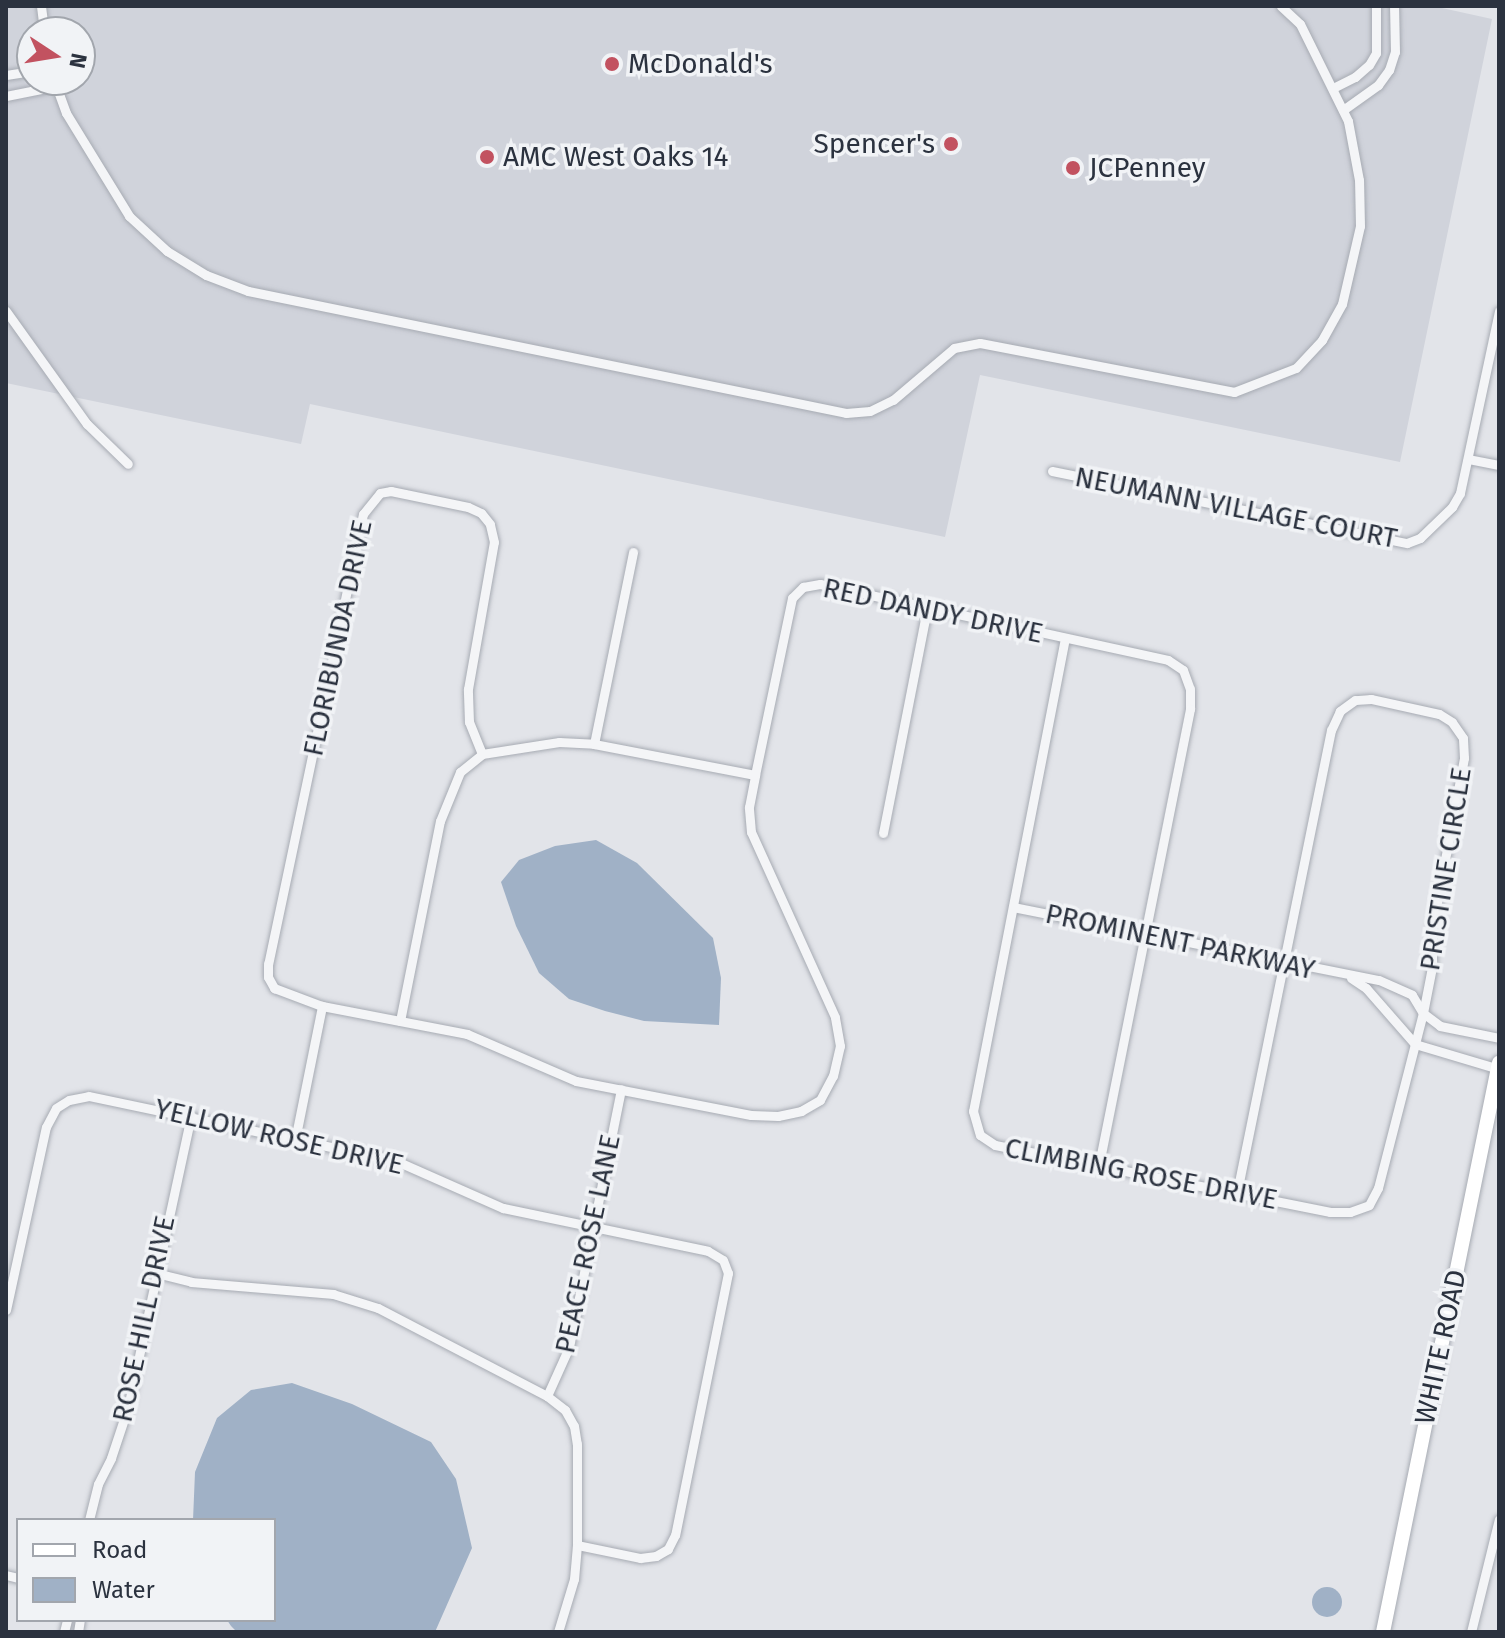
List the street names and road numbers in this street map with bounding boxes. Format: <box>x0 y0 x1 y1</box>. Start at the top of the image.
street label: NEUMANN VILLAGE COURT <box>1072 460 1400 556</box>
street label: FLORIBUNDA DRIVE <box>297 517 379 759</box>
street label: RED DANDY DRIVE <box>820 571 1046 651</box>
street label: PRISTINE CIRCLE <box>1413 765 1479 973</box>
street label: PROMINENT PARKWAY <box>1042 897 1318 987</box>
street label: YELLOW ROSE DRIVE <box>151 1092 407 1182</box>
street label: PEACE ROSE LANE <box>548 1131 628 1357</box>
street label: CLIMBING ROSE DRIVE <box>1002 1131 1280 1217</box>
street label: ROSE HILL DRIVE <box>106 1213 182 1425</box>
street label: WHITE ROAD <box>1408 1267 1474 1427</box>

